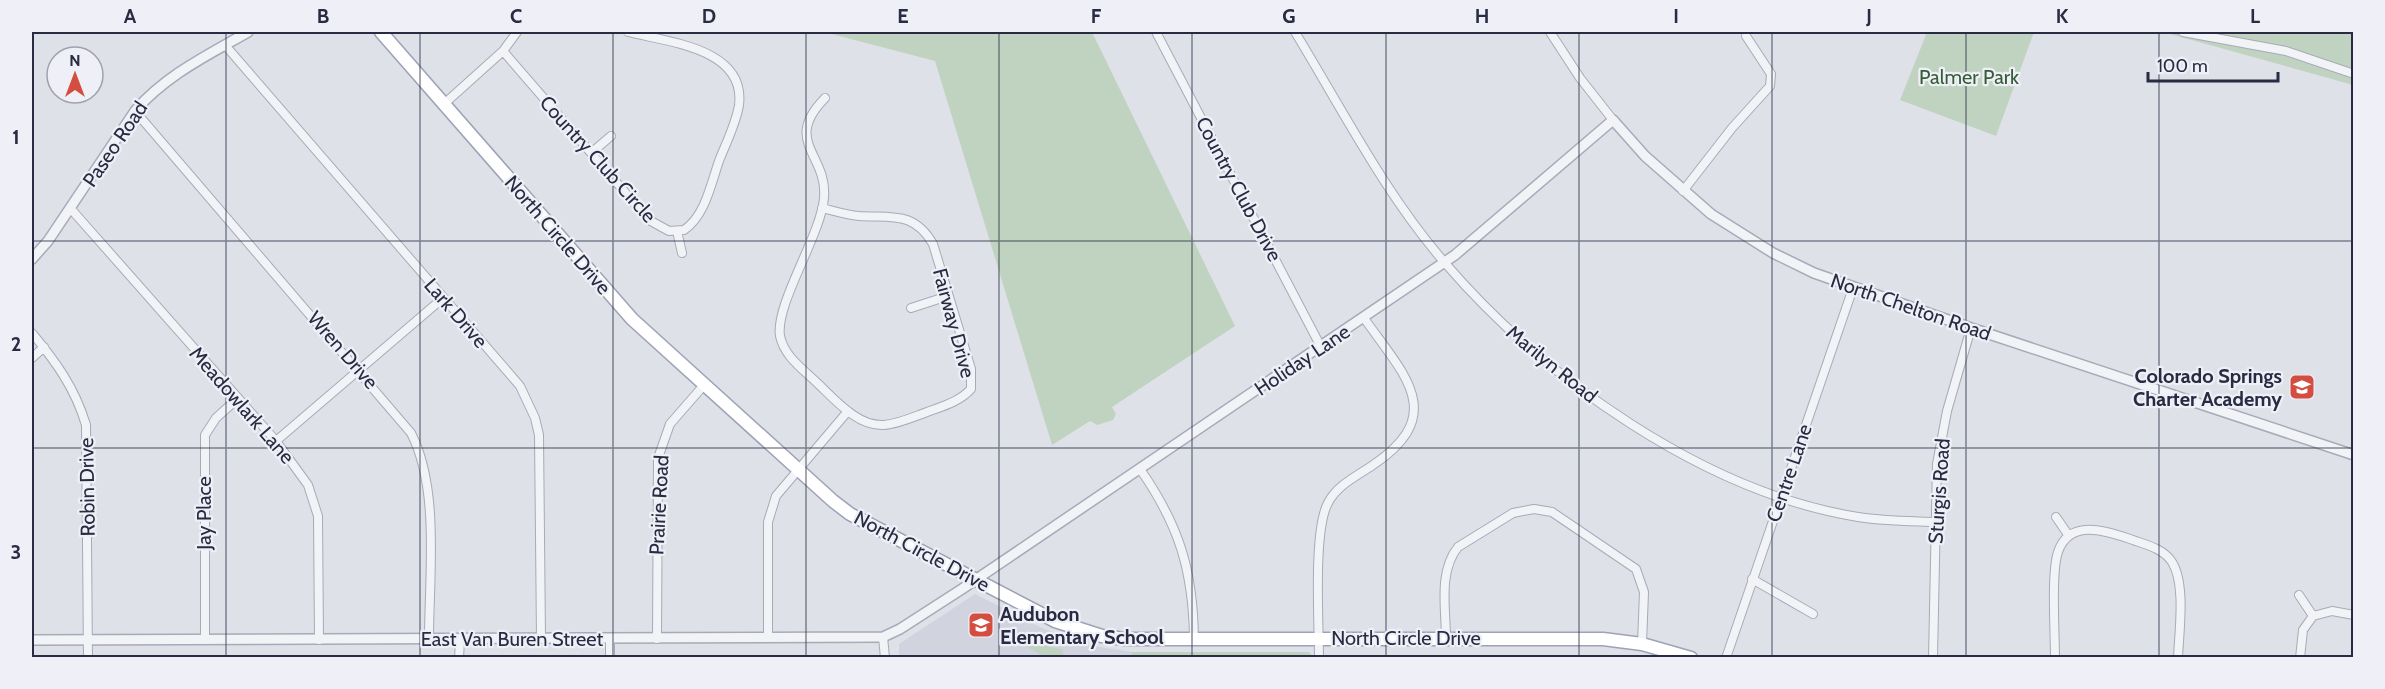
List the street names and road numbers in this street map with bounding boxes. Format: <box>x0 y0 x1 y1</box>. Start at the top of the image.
street label: Country Club Circle <box>535 91 661 227</box>
street label: Paseo Road <box>78 97 152 191</box>
street label: Country Club Drive <box>1191 113 1287 265</box>
street label: North Circle Drive <box>500 171 616 299</box>
street label: Fairway Drive <box>928 266 980 380</box>
street label: North Chelton Road <box>1828 268 1994 346</box>
street label: Lark Drive <box>419 273 493 353</box>
street label: Wren Drive <box>303 306 383 394</box>
street label: Holiday Lane <box>1250 319 1354 401</box>
street label: Marilyn Road <box>1502 320 1602 408</box>
street label: Meadowlark Lane <box>185 341 299 469</box>
street label: Centre Lane <box>1761 421 1817 525</box>
street label: Robin Drive <box>74 438 100 536</box>
street label: Sturgis Road <box>1923 438 1955 544</box>
street label: Prairie Road <box>644 454 674 556</box>
street label: Jay Place <box>192 476 216 551</box>
street label: North Circle Drive <box>850 505 994 597</box>
street label: North Circle Drive <box>1331 626 1481 650</box>
street label: East Van Buren Street <box>421 627 604 651</box>

